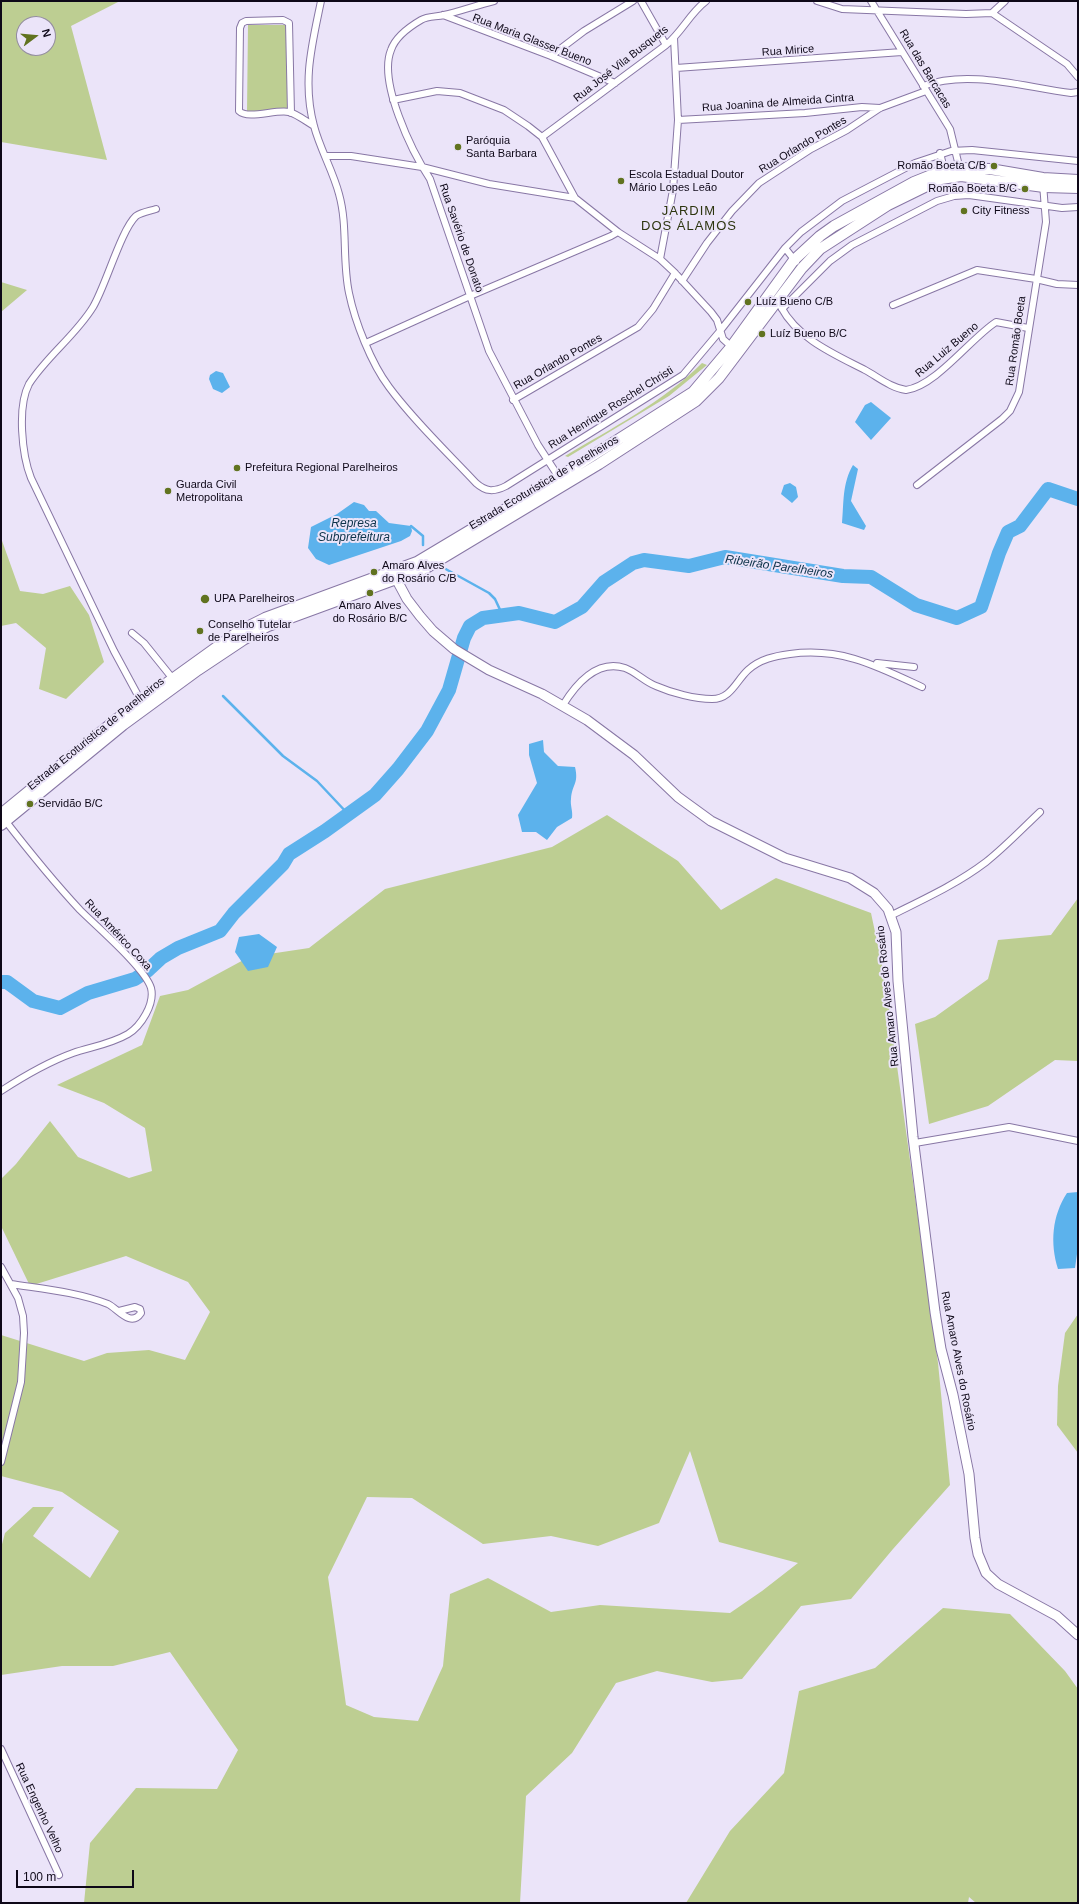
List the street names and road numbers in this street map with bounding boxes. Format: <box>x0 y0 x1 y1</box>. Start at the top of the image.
street label: Rua Maria Glasser Bueno <box>471 11 593 69</box>
street label: Rua José Vila Busquets <box>571 23 671 105</box>
street label: Rua das Barcacas <box>896 27 954 111</box>
street label: Rua Mirice <box>761 43 815 59</box>
street label: Rua Joanina de Almeida Cintra <box>702 91 854 115</box>
street label: Rua Orlando Pontes <box>757 114 849 176</box>
street label: Rua Savério de Donato <box>436 182 486 294</box>
street label: Rua Romão Boeta <box>1003 295 1029 387</box>
street label: Rua Luiz Bueno <box>913 320 981 380</box>
street label: Rua Orlando Pontes <box>512 331 604 393</box>
street label: Rua Henrique Roschel Christi <box>546 364 676 452</box>
street label: Estrada Ecoturistica de Parelheiros <box>467 433 621 533</box>
street label: Estrada Ecoturistica de Parelheiros <box>25 675 167 793</box>
street label: Rua Américo Coxa <box>82 897 154 973</box>
street label: Rua Amaro Alves do Rosário <box>874 925 902 1067</box>
street label: Rua Amaro Alves do Rosário <box>938 1290 978 1432</box>
street label: Rua Engenho Velho <box>12 1761 66 1855</box>

